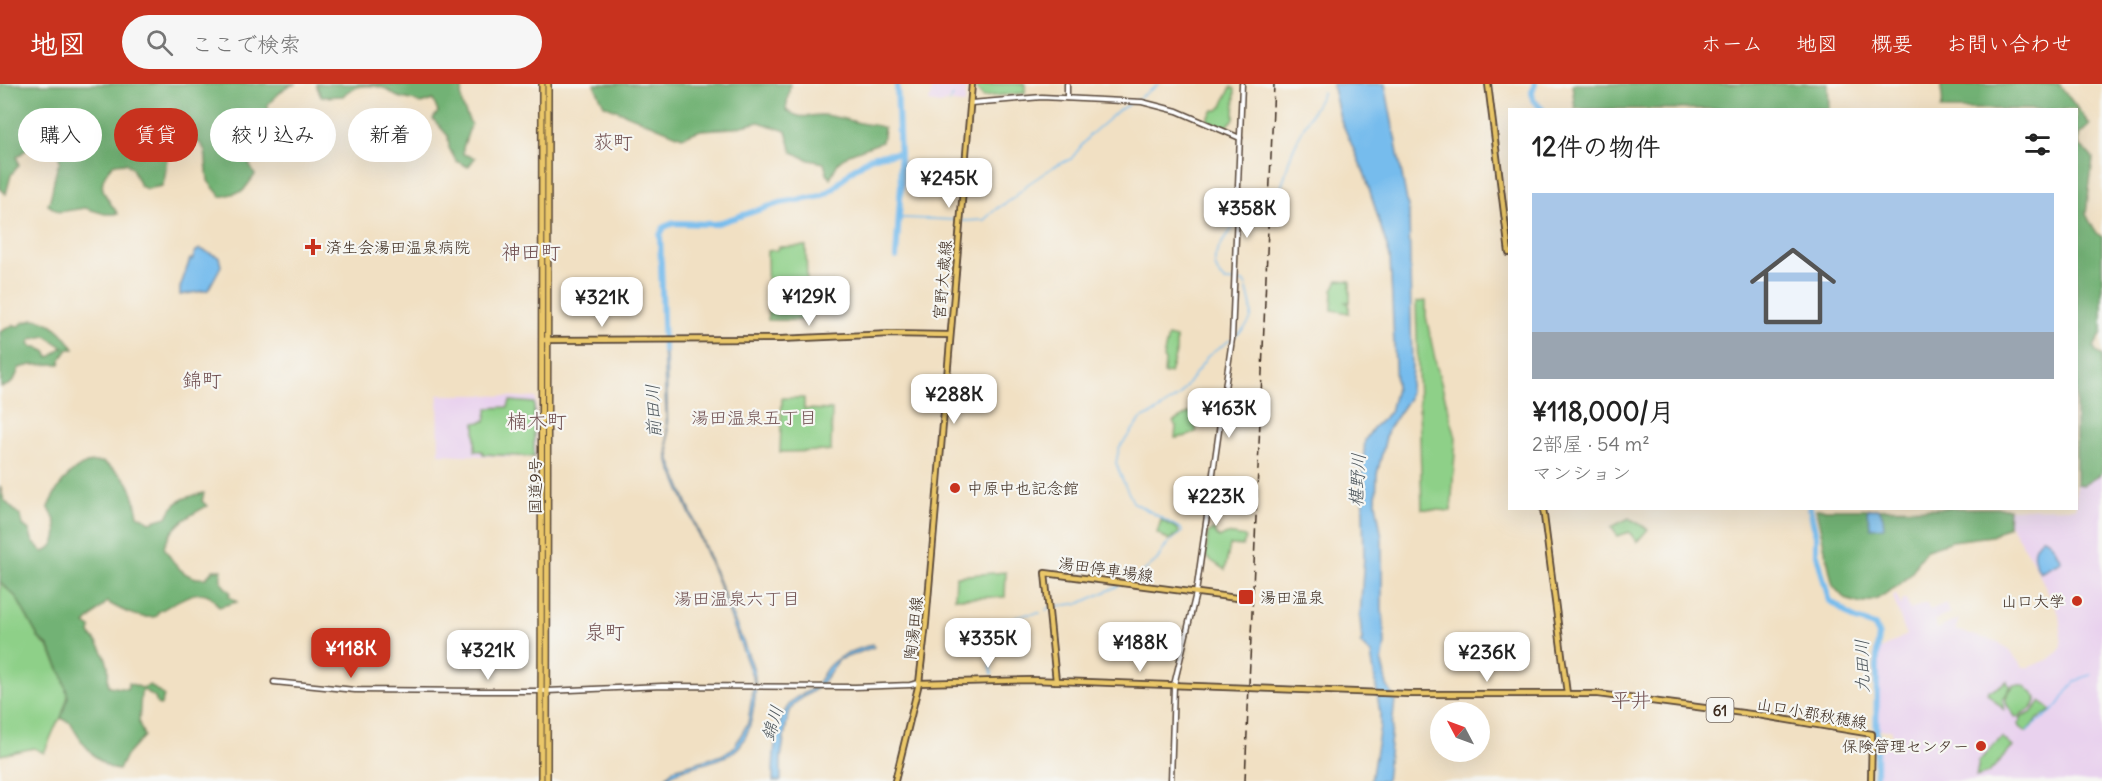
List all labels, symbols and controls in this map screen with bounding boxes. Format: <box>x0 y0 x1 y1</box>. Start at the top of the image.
search box <box>122 15 542 69</box>
text: 地図 <box>30 26 86 62</box>
icon: search <box>143 26 176 59</box>
text: ここで検索 <box>191 30 301 58</box>
text: ホーム <box>1701 30 1763 57</box>
text: 地図 <box>1796 30 1838 57</box>
text: 概要 <box>1871 30 1913 57</box>
text: お問い合わせ <box>1946 30 2072 57</box>
chip: 購入 <box>18 108 102 162</box>
chip: 賃貸 <box>114 108 198 162</box>
chip: 絞り込み <box>210 108 336 162</box>
chip: 新着 <box>348 108 432 162</box>
icon: filters <box>2021 128 2054 161</box>
district label: 荻町 <box>593 129 633 154</box>
text: 12件の物件 <box>1532 130 1661 163</box>
pin: ¥245K <box>907 158 991 209</box>
text: ¥245K <box>920 165 978 190</box>
pin: ¥358K <box>1205 188 1289 239</box>
text: ¥358K <box>1218 195 1276 220</box>
icon: home <box>1739 232 1847 340</box>
place label: 済生会湯田温泉病院 <box>326 237 470 257</box>
marker: 済生会湯田温泉病院 <box>304 238 322 256</box>
district label: 神田町 <box>501 239 561 264</box>
street label: 宮野大歳線 <box>929 239 955 321</box>
pin: ¥129K <box>767 276 851 327</box>
pin: ¥321K <box>560 277 644 328</box>
text: ¥129K <box>782 283 836 308</box>
text: ¥321K <box>575 284 629 309</box>
district label: 錦町 <box>182 367 222 392</box>
pin: ¥288K <box>912 374 996 425</box>
text: ¥288K <box>925 381 983 406</box>
water label: 前田川 <box>641 384 665 438</box>
pin: ¥163K <box>1187 388 1271 439</box>
text: ¥163K <box>1202 395 1256 420</box>
text: ¥118,000/月 <box>1532 395 1675 428</box>
district label: 湯田温泉五丁目 <box>691 406 817 429</box>
district label: 楠木町 <box>507 408 567 433</box>
text: 2部屋 · 54 m² <box>1532 431 1650 456</box>
water label: 椹野川 <box>1344 452 1370 508</box>
street label: 国道9号 <box>525 457 545 515</box>
text: マンション <box>1532 460 1631 485</box>
pin: ¥223K <box>1174 476 1258 527</box>
place label: 中原中也記念館 <box>967 478 1079 498</box>
marker: 中原中也記念館 <box>948 481 962 495</box>
text: ¥223K <box>1187 483 1245 508</box>
street label: 湯田停車場線 <box>1057 552 1155 586</box>
district label: 湯田温泉六丁目 <box>674 587 800 610</box>
place label: 湯田温泉 <box>1260 587 1324 607</box>
marker: 湯田温泉 <box>1237 588 1255 606</box>
place label: 山口大学 <box>2001 591 2065 611</box>
marker: 山口大学 <box>2070 594 2084 608</box>
street label: 陶湯田線 <box>900 595 926 661</box>
pin: ¥335K <box>946 618 1030 669</box>
district label: 泉町 <box>585 619 625 644</box>
pin: ¥188K <box>1098 622 1182 673</box>
text: ¥335K <box>959 625 1017 650</box>
pin: ¥118K <box>309 628 393 679</box>
text: ¥188K <box>1112 629 1168 654</box>
pin: ¥321K <box>446 630 530 681</box>
pin: ¥236K <box>1445 632 1529 683</box>
text: ¥118K <box>325 635 377 660</box>
text: ¥321K <box>461 637 515 662</box>
text: ¥236K <box>1458 639 1516 664</box>
water label: 九田川 <box>1850 639 1874 693</box>
district label: 平井 <box>1611 687 1651 712</box>
street label: 山口小郡秋穂線 <box>1755 693 1869 733</box>
road number: 61 <box>1706 698 1734 722</box>
water label: 錦川 <box>756 702 788 744</box>
north arrow <box>1430 702 1490 762</box>
map controls <box>1430 702 1490 762</box>
place label: 保険管理センター <box>1842 736 1969 756</box>
marker: 保険管理センター <box>1974 739 1988 753</box>

